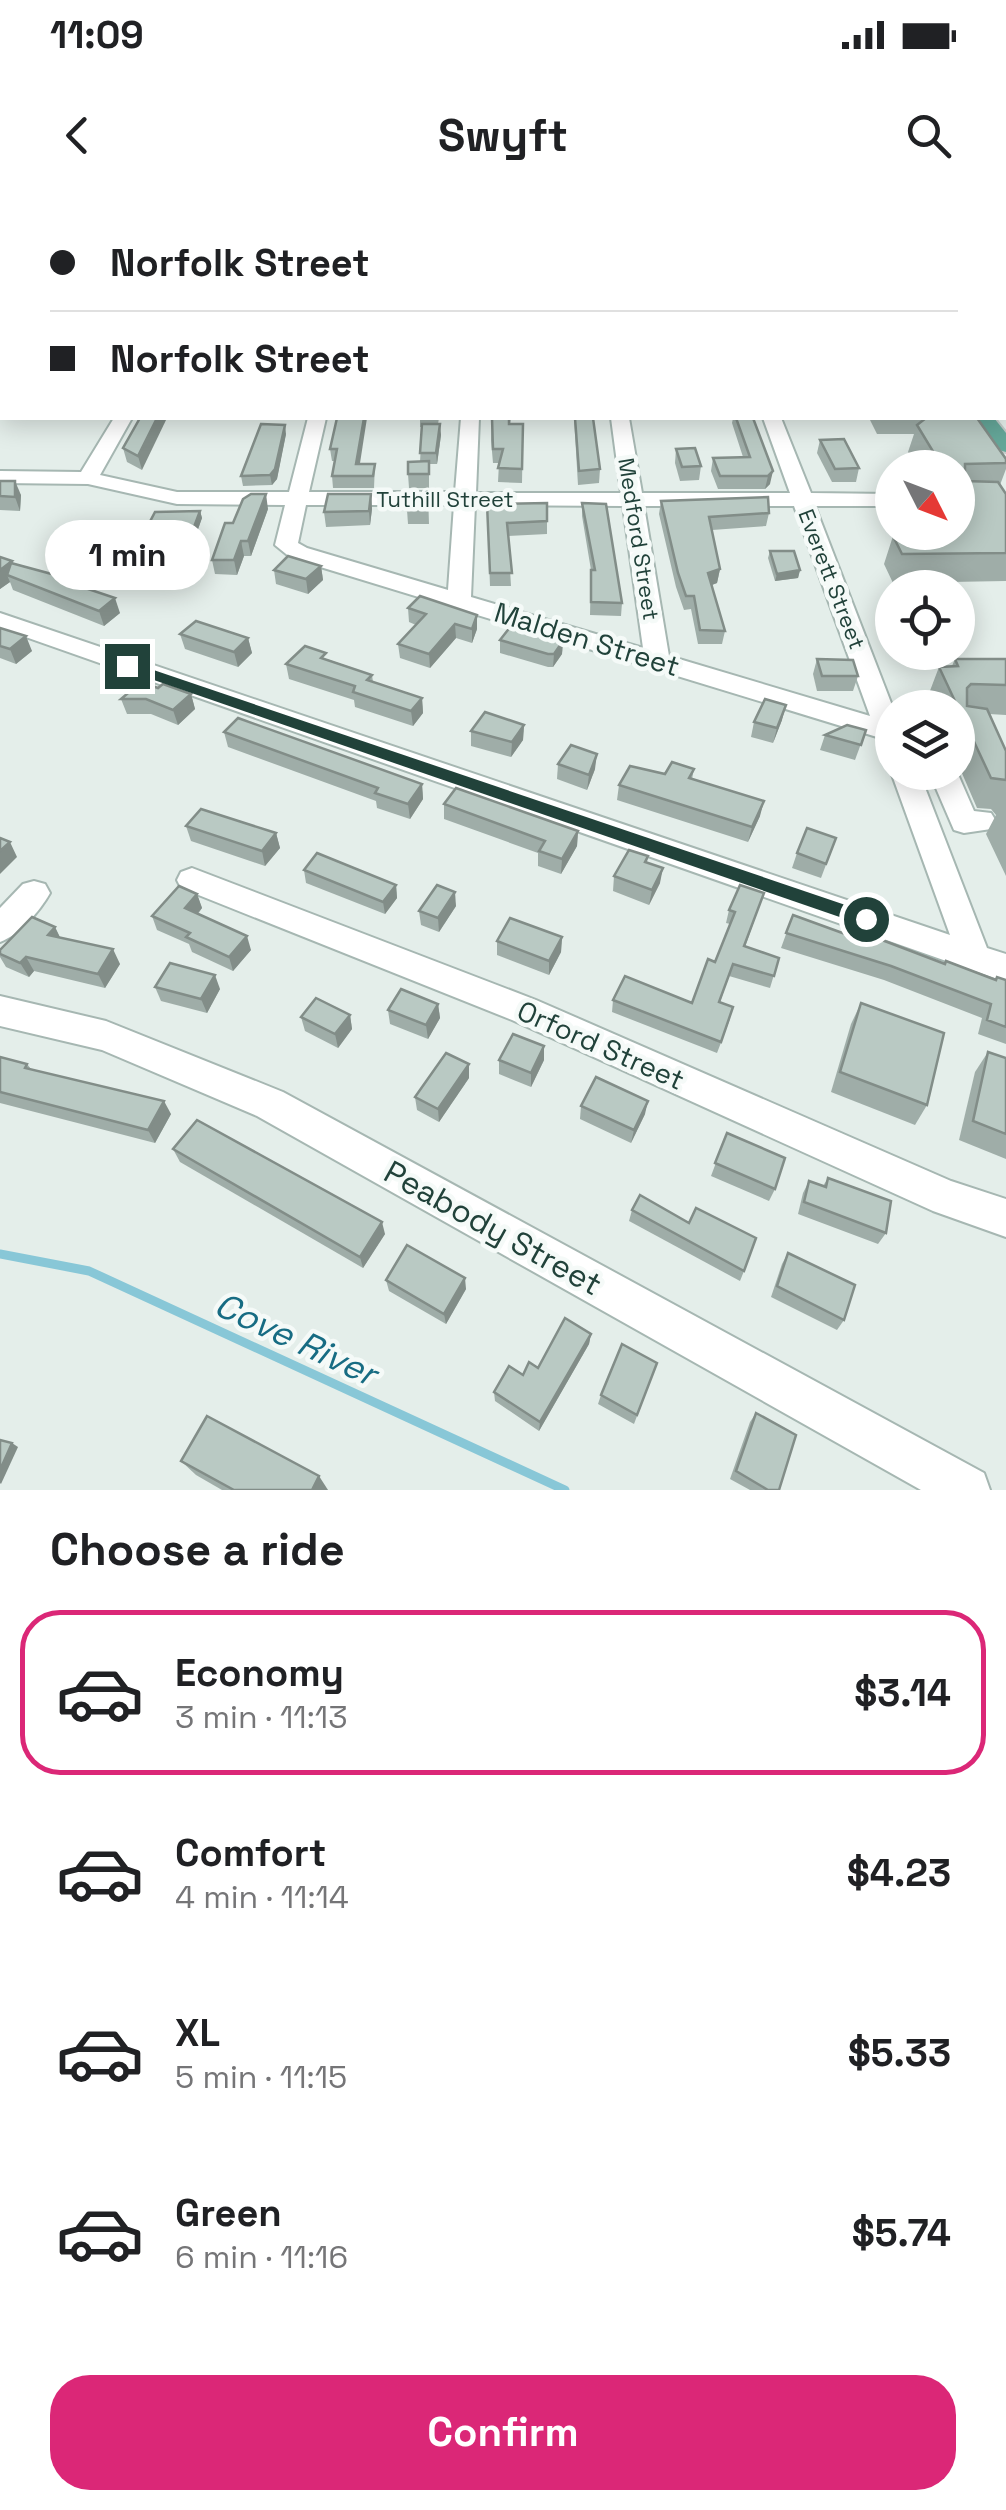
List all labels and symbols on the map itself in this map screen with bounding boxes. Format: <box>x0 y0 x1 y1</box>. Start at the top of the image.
north arrow <box>875 450 975 550</box>
street label: Medford Street <box>612 456 666 622</box>
street label: Tuthill Street <box>376 485 514 513</box>
street label: Everett Street <box>792 505 872 653</box>
callout: 1 min <box>44 521 210 591</box>
street label: Malden Street <box>490 594 684 684</box>
route end <box>105 644 150 689</box>
route start <box>844 897 889 942</box>
street label: Orford Street <box>512 992 690 1098</box>
street label: Peabody Street <box>377 1152 609 1304</box>
water label: Cove River <box>208 1282 388 1397</box>

